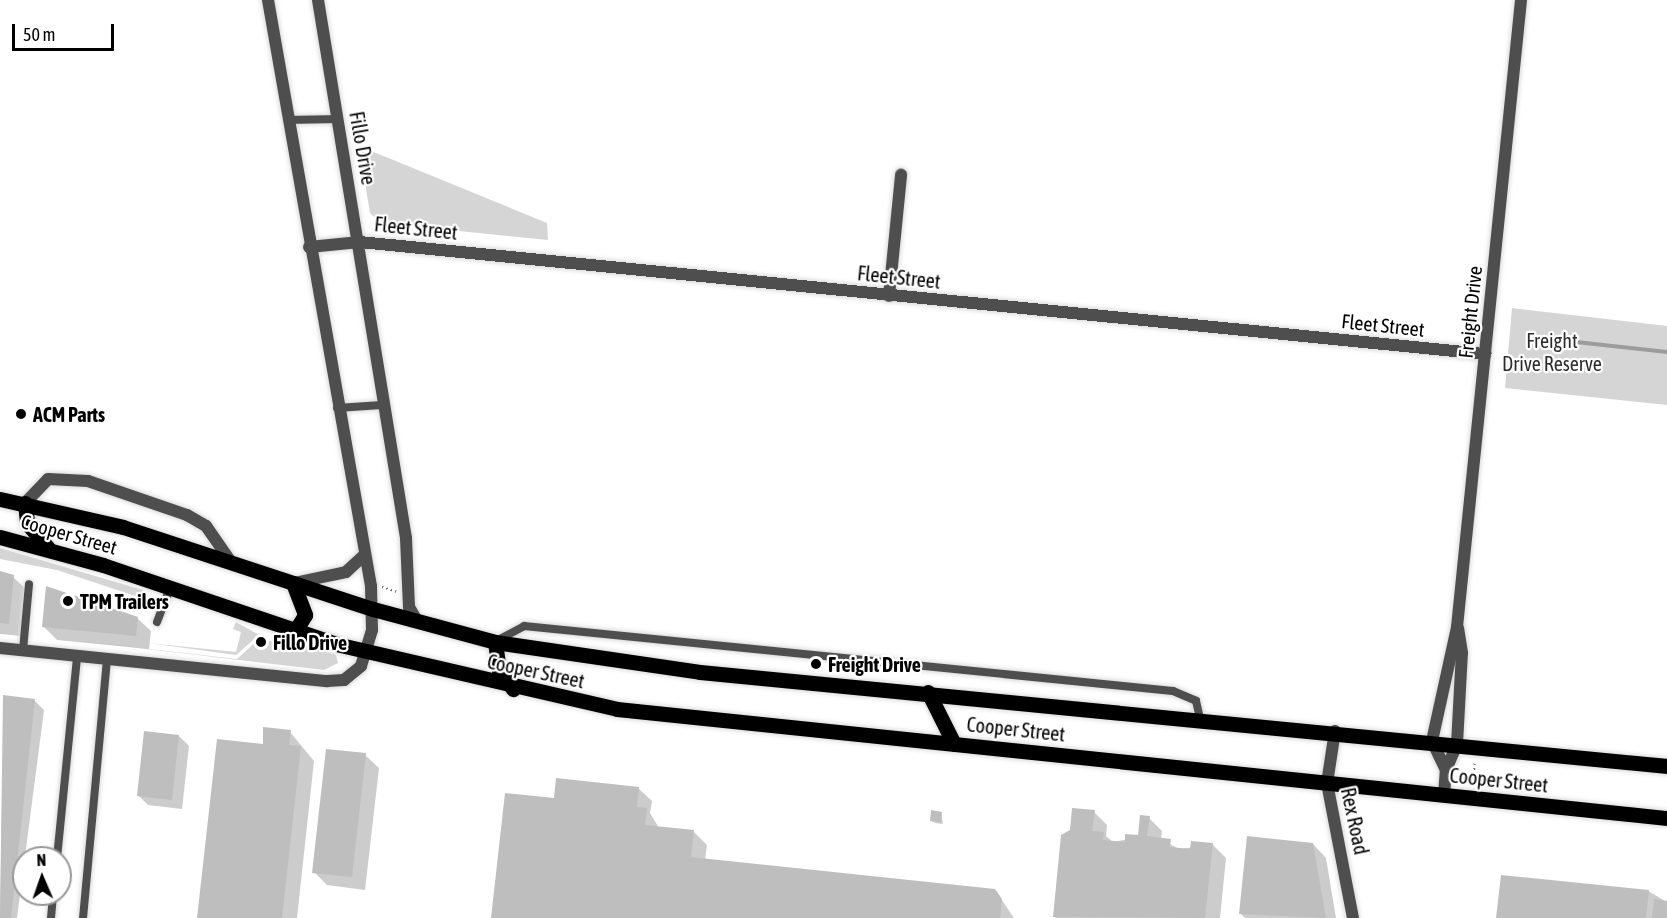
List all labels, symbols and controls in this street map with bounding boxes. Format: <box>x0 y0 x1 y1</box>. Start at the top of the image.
scale bar <box>15 12 117 50</box>
text: 50 m <box>23 24 55 45</box>
street label: Fillo Drive <box>345 109 381 187</box>
street label: Fleet Street <box>373 212 459 244</box>
street label: Fleet Street <box>856 261 942 293</box>
street label: Freight Drive <box>1453 265 1487 359</box>
street label: Fleet Street <box>1340 309 1426 341</box>
park label: Freight Drive Reserve <box>1502 329 1602 376</box>
place label: ACM Parts <box>33 402 105 426</box>
marker: ACM Parts <box>14 407 28 421</box>
street label: Cooper Street <box>18 509 120 559</box>
place label: TPM Trailers <box>80 589 169 613</box>
marker: TPM Trailers <box>61 594 75 608</box>
place label: Fillo Drive <box>273 630 347 654</box>
marker: Fillo Drive <box>254 635 268 649</box>
street label: Cooper Street <box>485 649 587 693</box>
place label: Freight Drive <box>828 652 921 676</box>
marker: Freight Drive <box>809 657 823 671</box>
street label: Cooper Street <box>966 712 1066 746</box>
street label: Cooper Street <box>1449 763 1549 797</box>
street label: Rex Road <box>1336 785 1374 857</box>
north arrow <box>12 846 72 906</box>
text: N <box>36 851 46 869</box>

